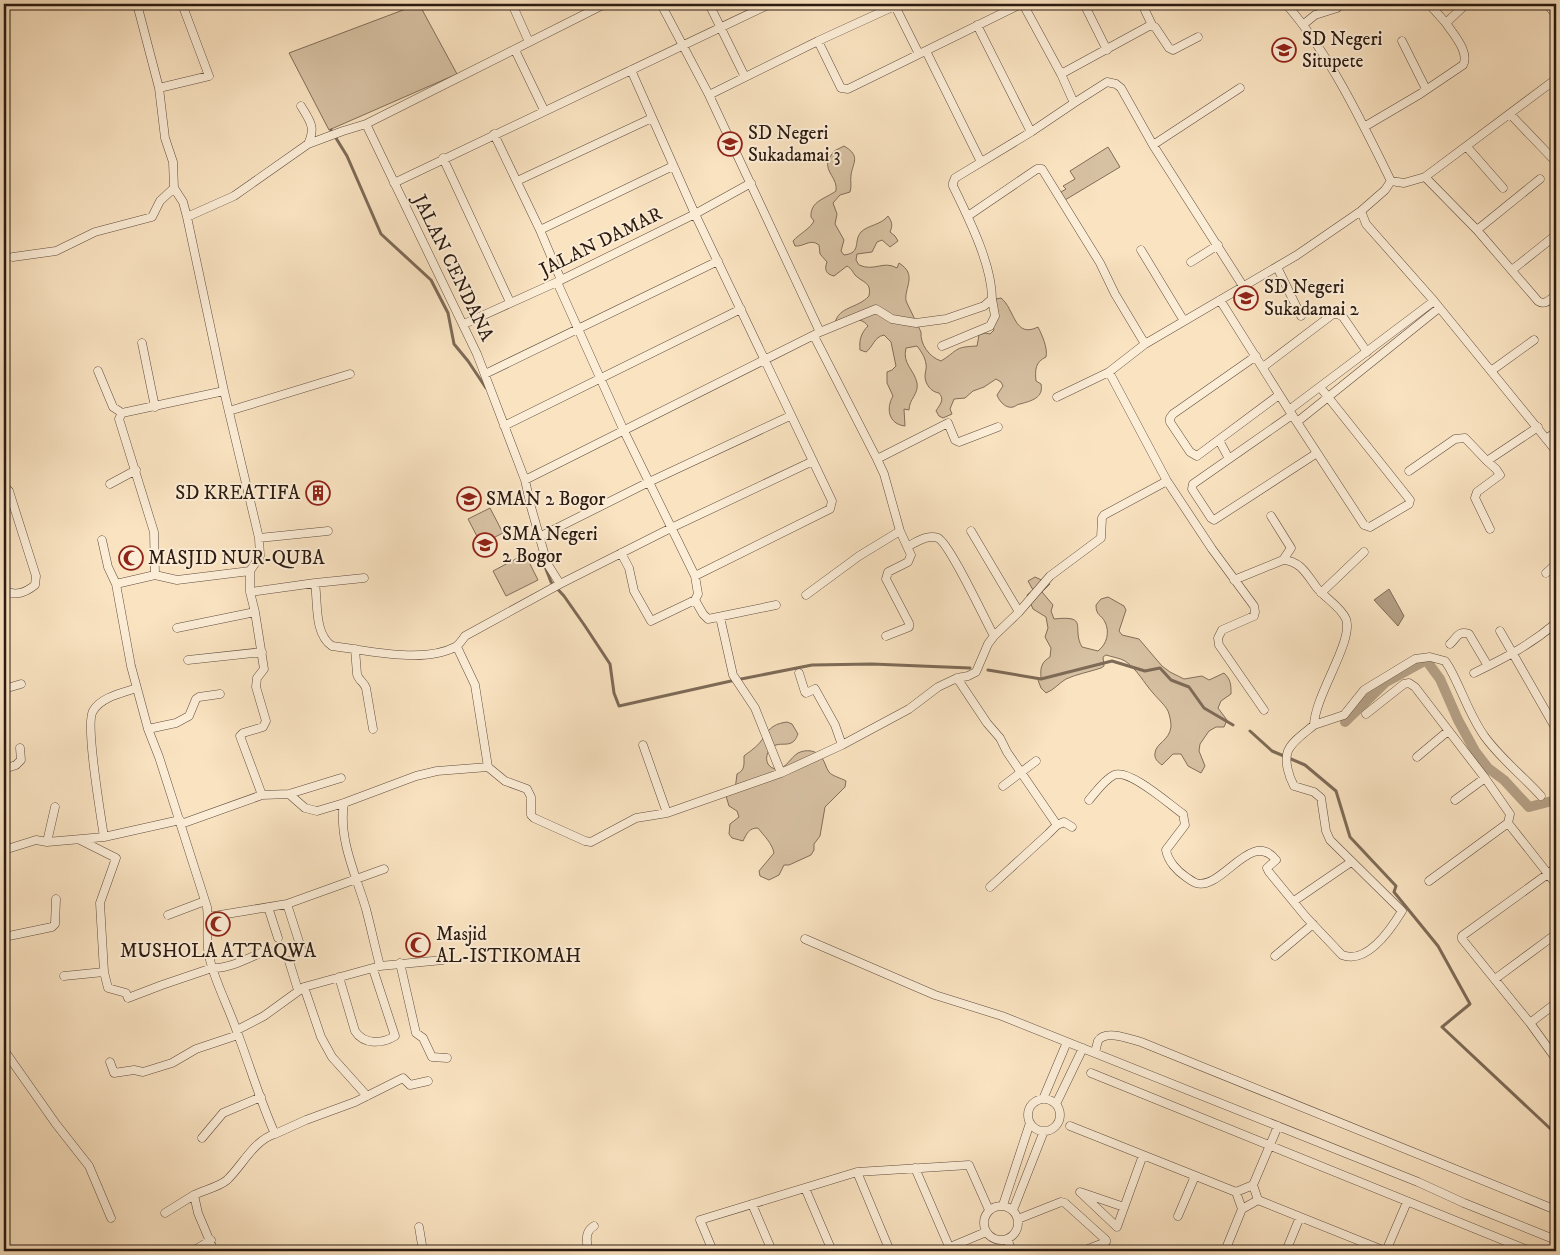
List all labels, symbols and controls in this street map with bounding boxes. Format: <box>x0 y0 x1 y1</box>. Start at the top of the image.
place label: SD Negeri Situpete <box>1302 28 1382 73</box>
school or university icon: SD Negeri Situpete <box>1271 37 1297 63</box>
place label: SD Negeri Sukadamai 3 <box>748 122 841 167</box>
school or university icon: SD Negeri Sukadamai 3 <box>717 131 743 157</box>
street label: JALAN CENDANA <box>407 189 499 346</box>
street label: JALAN DAMAR <box>534 202 666 282</box>
place label: SD Negeri Sukadamai 2 <box>1264 276 1360 321</box>
school or university icon: SD Negeri Sukadamai 2 <box>1233 285 1259 311</box>
building icon: SD KREATIFA <box>305 480 331 506</box>
place label: SD KREATIFA <box>175 482 301 505</box>
school or university icon: SMAN 2 Bogor <box>456 486 482 512</box>
place label: SMAN 2 Bogor <box>486 488 605 511</box>
place label: SMA Negeri 2 Bogor <box>502 523 598 568</box>
school or university icon: SMA Negeri 2 Bogor <box>472 532 498 558</box>
mosque icon: MASJID NUR-QUBA <box>118 545 144 571</box>
place label: MASJID NUR-QUBA <box>148 547 325 570</box>
mosque icon: MUSHOLA ATTAQWA <box>205 911 231 937</box>
place label: Masjid AL-ISTIKOMAH <box>436 923 581 968</box>
mosque icon: Masjid AL-ISTIKOMAH <box>405 932 431 958</box>
place label: MUSHOLA ATTAQWA <box>120 940 317 963</box>

